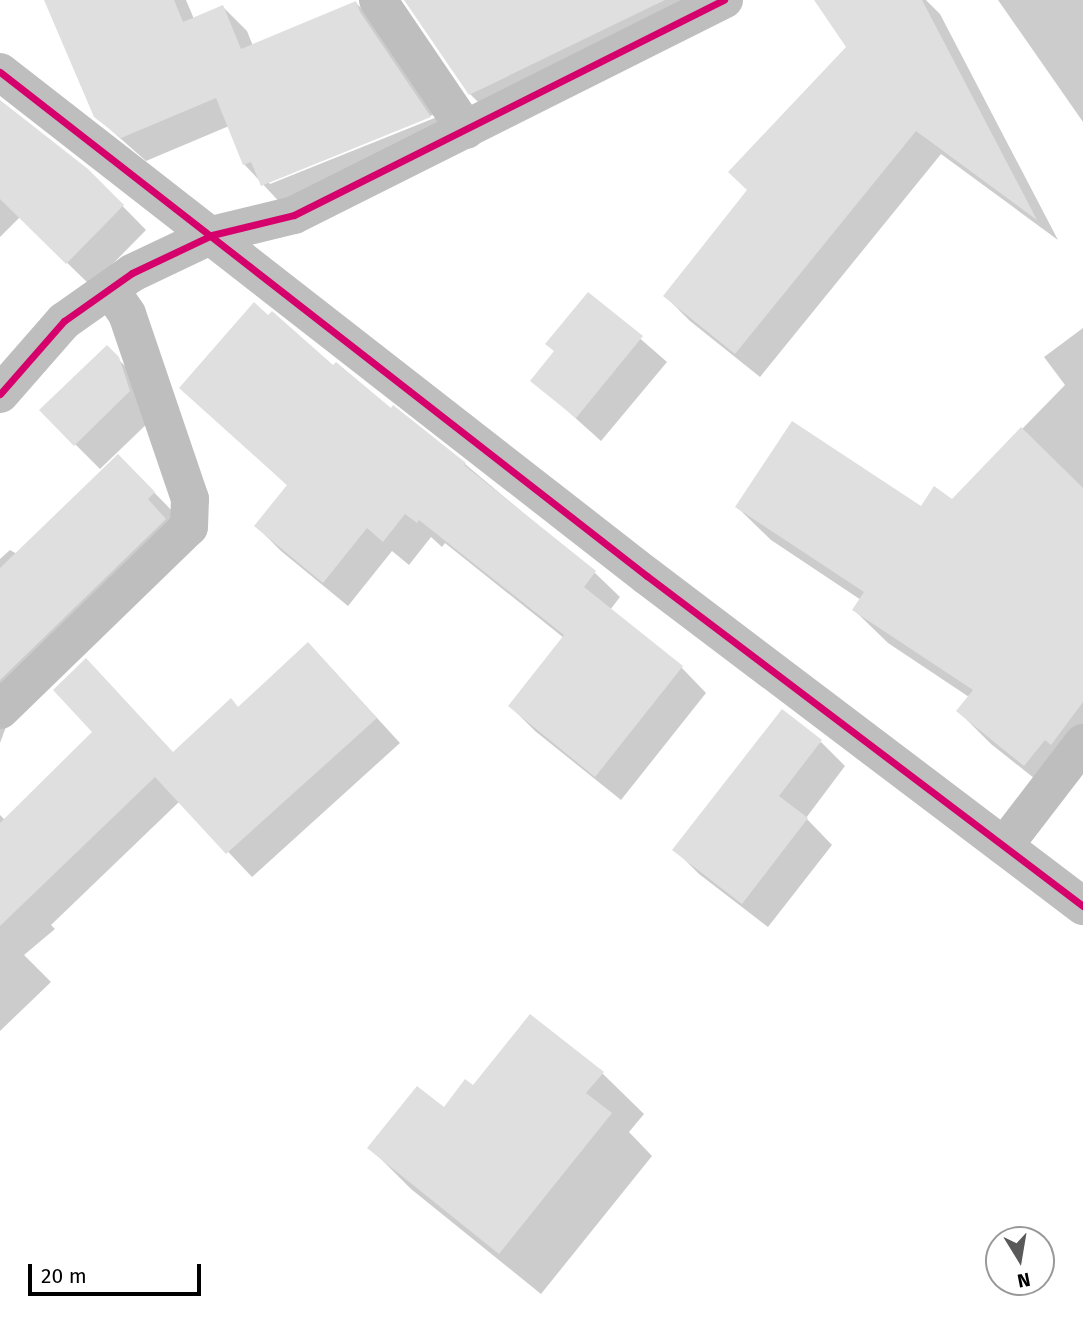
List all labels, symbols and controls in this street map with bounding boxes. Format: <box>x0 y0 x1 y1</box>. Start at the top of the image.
north arrow <box>985 1226 1055 1296</box>
scale bar <box>32 1250 205 1294</box>
text: 20 m <box>41 1263 87 1289</box>
text: N <box>1015 1268 1032 1293</box>

